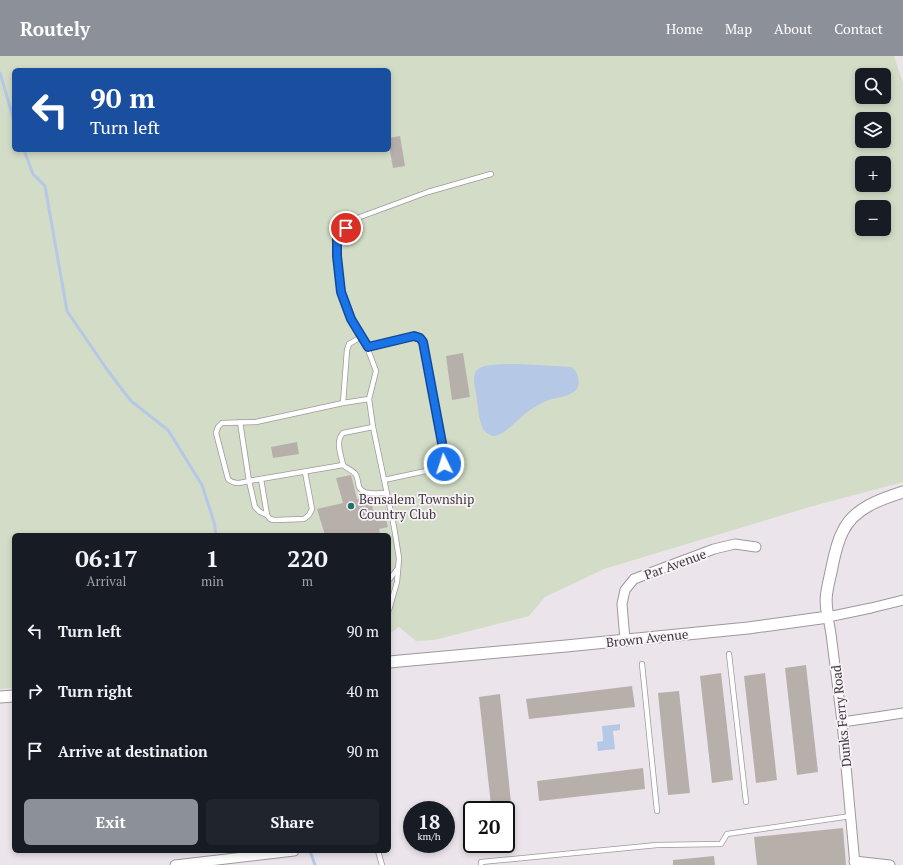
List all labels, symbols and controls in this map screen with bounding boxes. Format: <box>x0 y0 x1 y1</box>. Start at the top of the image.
text: Routely <box>20 16 90 41</box>
text: Home <box>666 19 703 38</box>
text: Map <box>725 19 752 38</box>
text: About <box>774 19 812 38</box>
text: Contact <box>834 19 883 38</box>
map controls <box>855 68 891 236</box>
button: search <box>855 68 891 104</box>
text: 90 m <box>90 79 155 116</box>
icon: left <box>24 84 76 136</box>
button: layers <box>855 112 891 148</box>
text: Turn left <box>90 115 160 139</box>
button: + <box>855 156 891 192</box>
button: − <box>855 200 891 236</box>
pin <box>329 211 363 245</box>
icon: arrive <box>335 217 357 239</box>
position arrow <box>423 443 465 485</box>
place label: Bensalem Township Country Club <box>359 490 474 523</box>
marker: Bensalem Township Country Club <box>346 501 356 511</box>
text: 06:17 <box>75 542 138 574</box>
text: 1 <box>206 542 219 574</box>
text: 220 <box>287 542 328 574</box>
street label: Par Avenue <box>641 544 709 584</box>
text: Arrival <box>87 572 126 590</box>
text: min <box>201 572 224 590</box>
text: m <box>302 572 313 590</box>
icon: left <box>24 620 46 642</box>
text: Turn left <box>58 621 122 641</box>
text: 90 m <box>346 621 379 641</box>
street label: Brown Avenue <box>605 625 689 651</box>
street label: Dunks Ferry Road <box>827 664 855 768</box>
icon: right <box>24 680 46 702</box>
text: Turn right <box>58 681 133 701</box>
text: 40 m <box>346 681 379 701</box>
icon: arrive <box>24 740 46 762</box>
text: Arrive at destination <box>58 741 208 761</box>
text: 90 m <box>346 741 379 761</box>
button: Exit <box>24 799 198 845</box>
button: Share <box>206 799 379 845</box>
speed limit sign: 20 <box>463 801 515 853</box>
text: 18 <box>418 808 440 835</box>
text: km/h <box>417 830 441 843</box>

